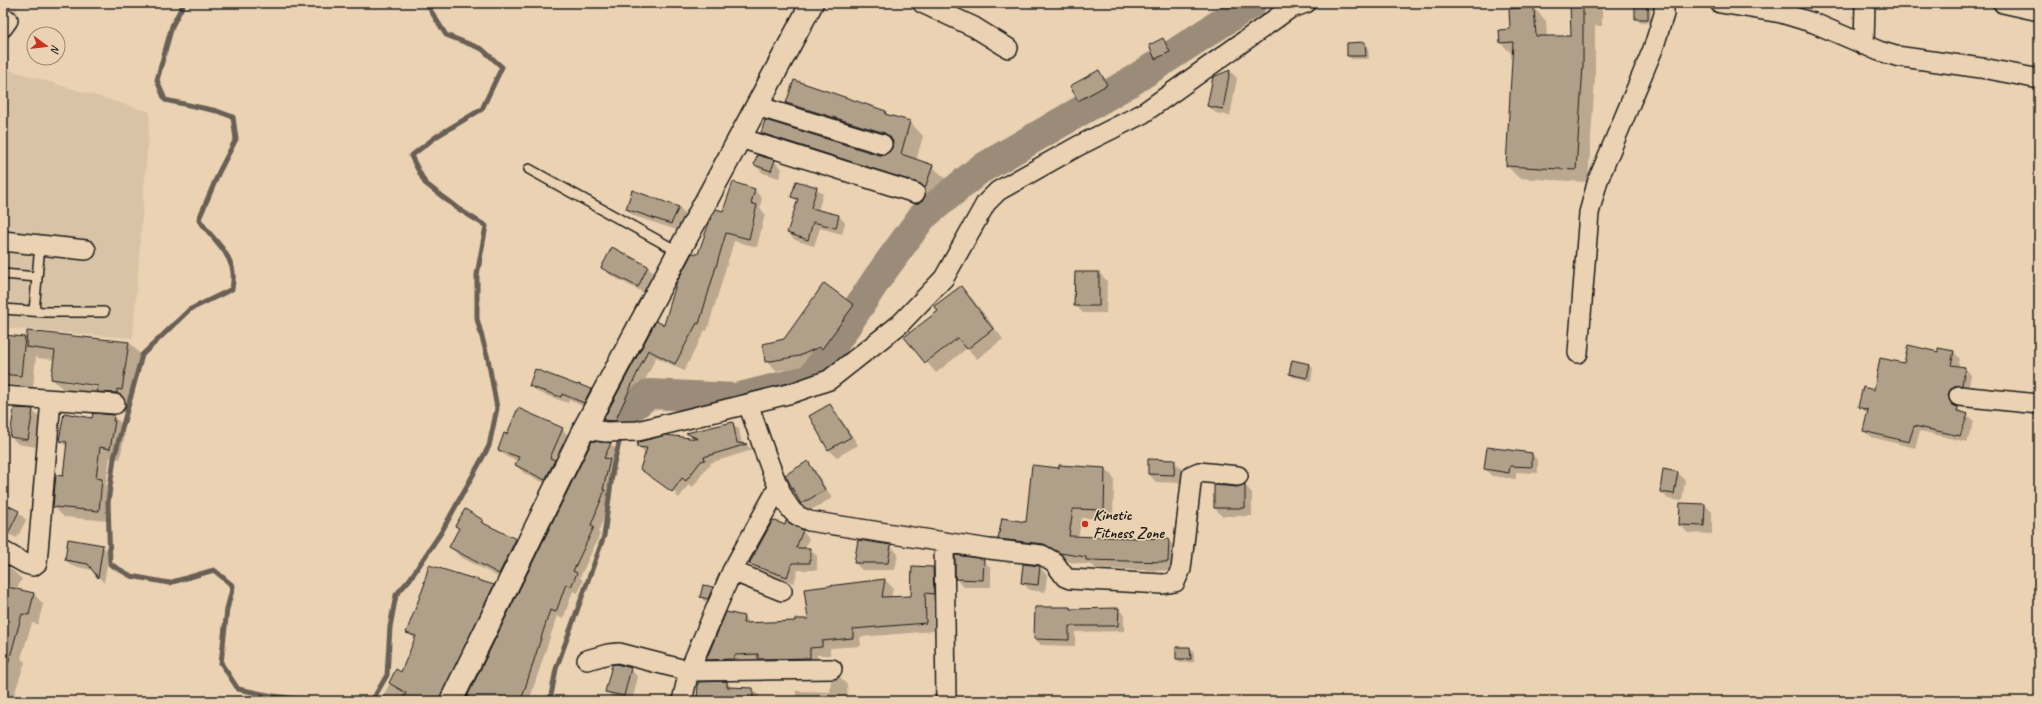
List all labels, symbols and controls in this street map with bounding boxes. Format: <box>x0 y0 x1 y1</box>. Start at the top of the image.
north arrow <box>26 26 66 66</box>
text: N <box>47 43 63 56</box>
place label: Kinetic Fitness Zone <box>1093 505 1165 543</box>
marker: Kinetic Fitness Zone <box>1080 519 1090 529</box>

